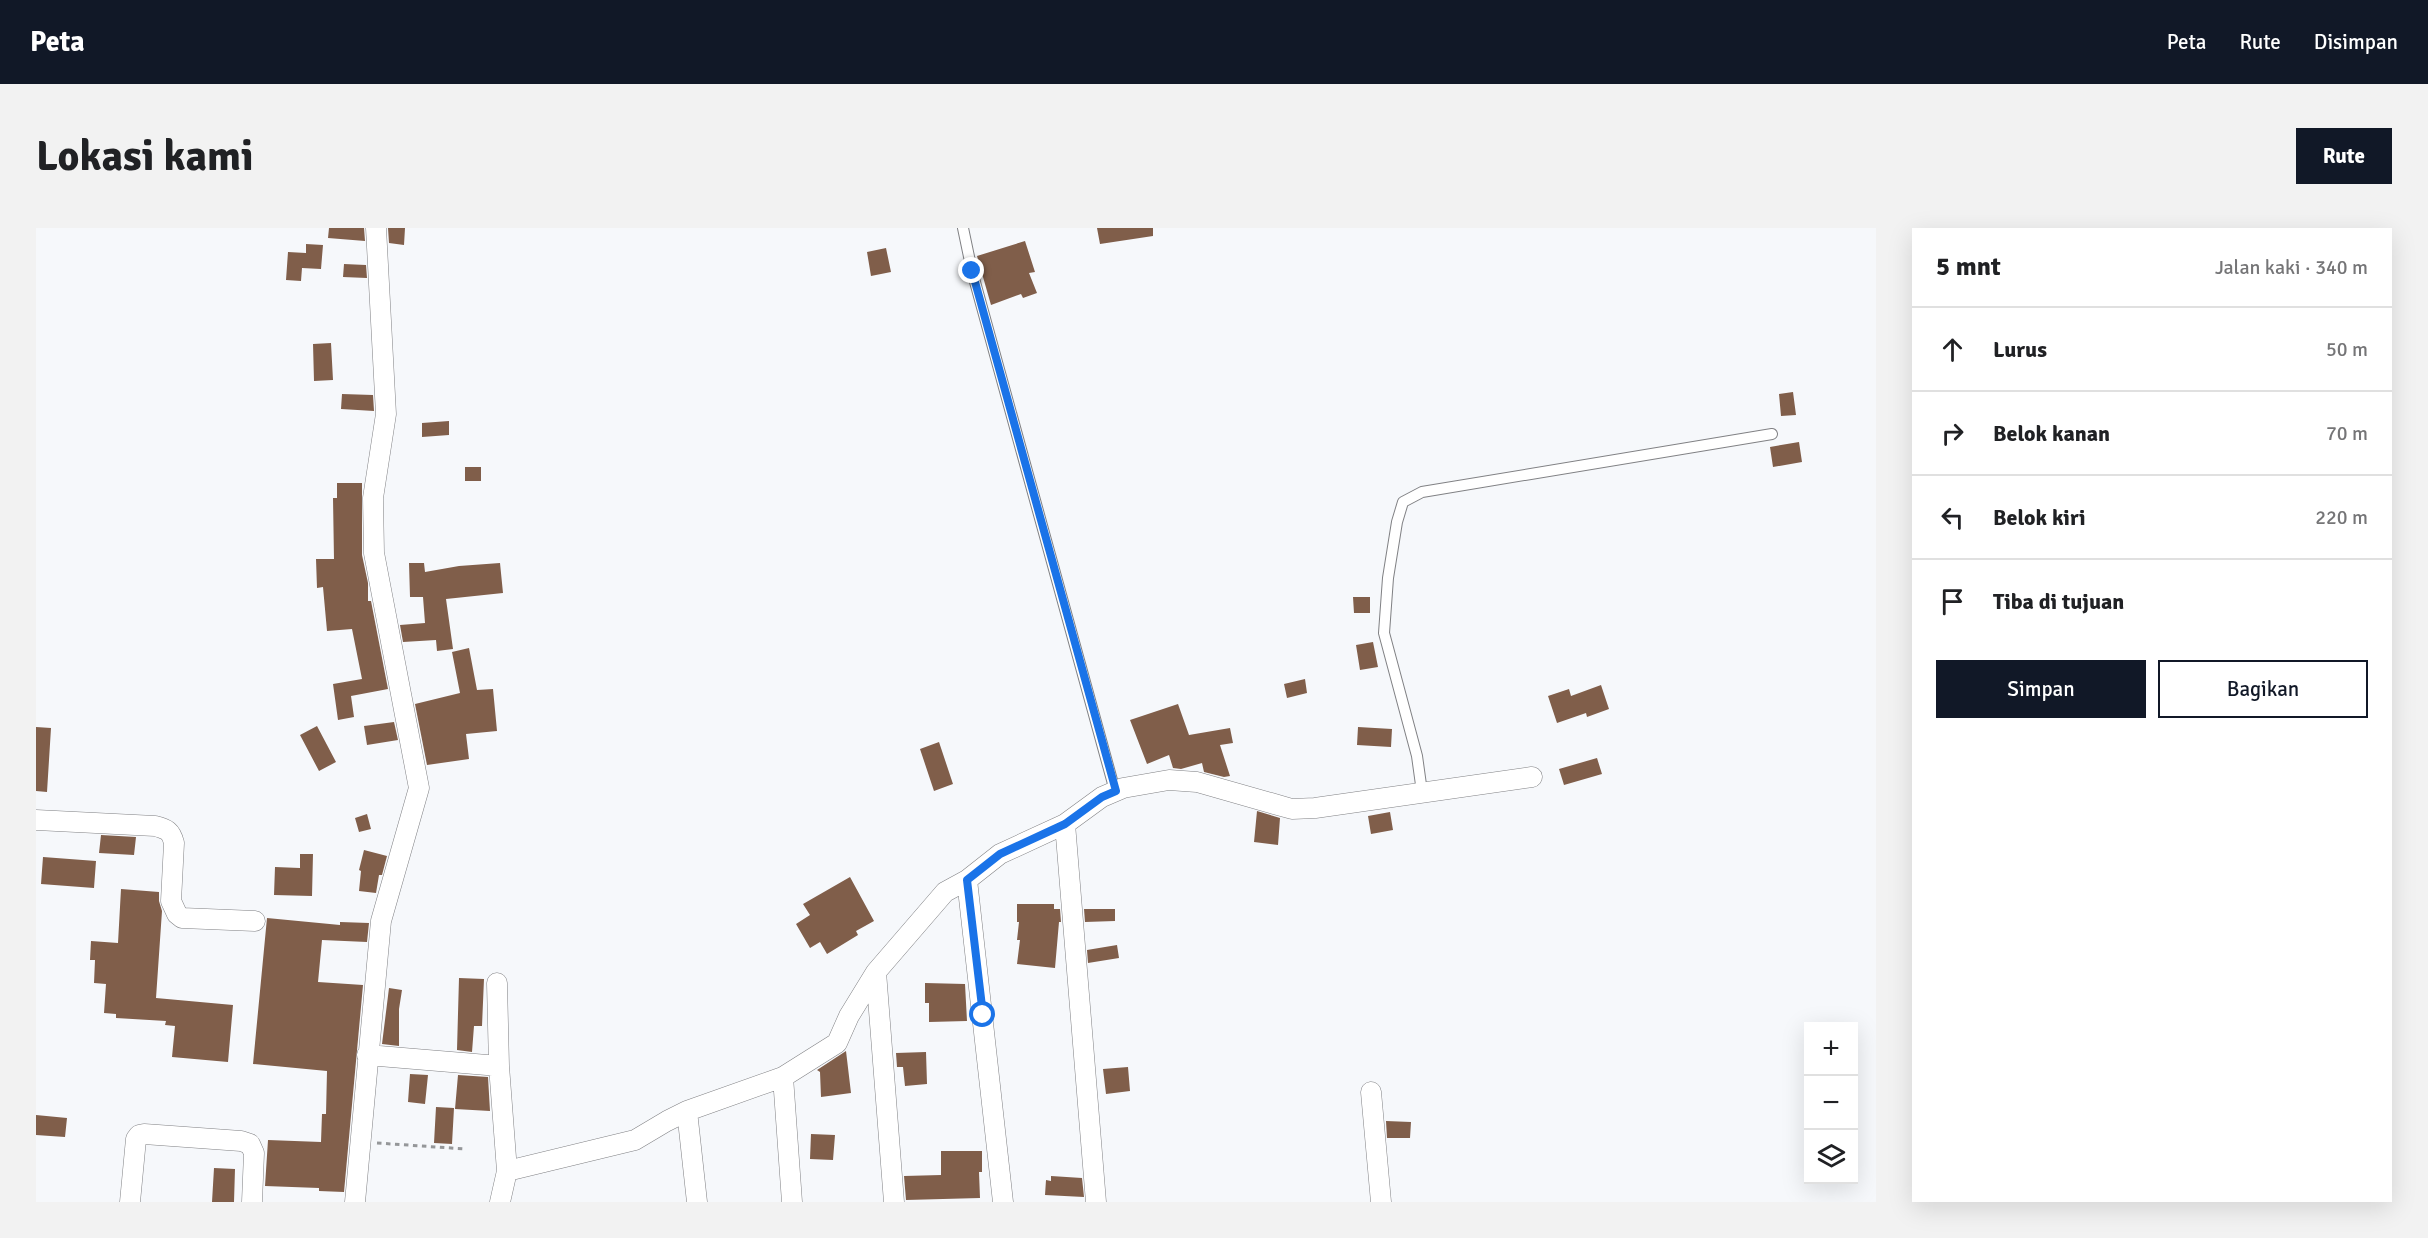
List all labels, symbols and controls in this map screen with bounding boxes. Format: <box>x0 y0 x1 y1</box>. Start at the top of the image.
text: Peta <box>30 25 85 59</box>
text: Peta <box>2167 29 2207 55</box>
text: Rute <box>2240 29 2281 55</box>
text: Disimpan <box>2314 29 2398 55</box>
button: Rute <box>2296 128 2392 184</box>
text: Lokasi kami <box>36 131 254 182</box>
text: 5 mnt <box>1936 251 2001 283</box>
text: Jalan kaki · 340 m <box>2215 255 2368 280</box>
route end <box>958 257 984 283</box>
icon: ahead <box>1936 333 1969 366</box>
text: Lurus <box>1993 336 2047 363</box>
text: 50 m <box>2326 337 2368 362</box>
icon: right <box>1936 417 1969 450</box>
text: Belok kanan <box>1993 420 2110 447</box>
text: 70 m <box>2326 421 2368 446</box>
icon: left <box>1936 501 1969 534</box>
text: Belok kiri <box>1993 504 2086 531</box>
text: 220 m <box>2315 505 2368 530</box>
icon: arrive <box>1936 585 1969 618</box>
text: Tiba di tujuan <box>1993 588 2124 615</box>
button: Simpan <box>1936 660 2146 718</box>
button: Bagikan <box>2158 660 2368 718</box>
route start <box>969 1001 995 1027</box>
map controls <box>1804 1022 1858 1184</box>
button: + <box>1804 1022 1858 1076</box>
button: − <box>1804 1076 1858 1130</box>
button: layers <box>1804 1130 1858 1184</box>

